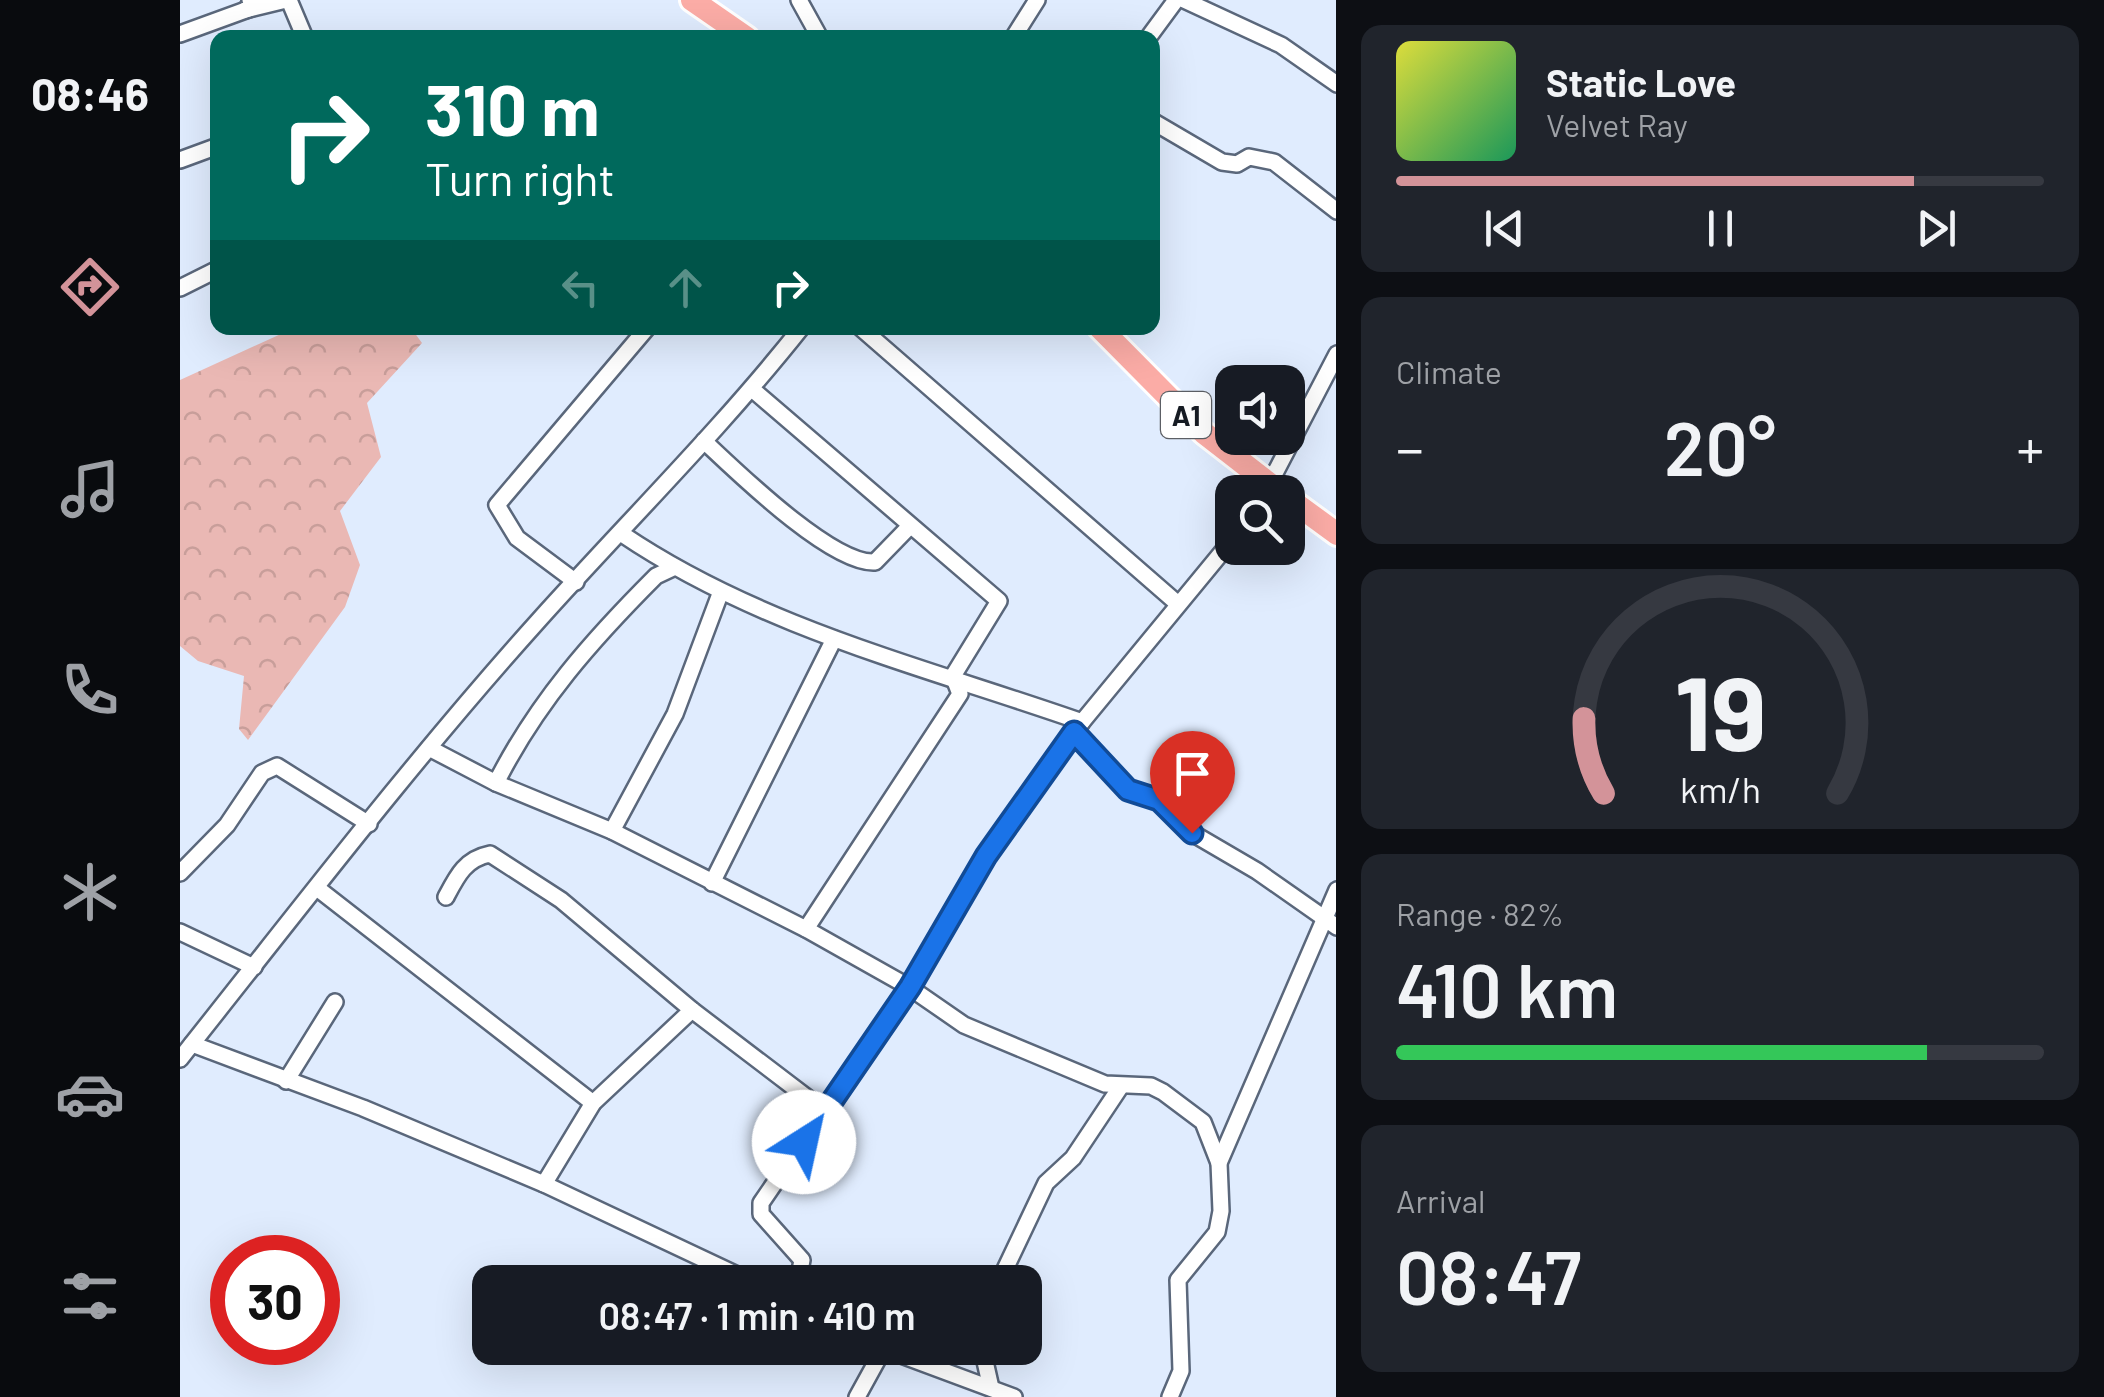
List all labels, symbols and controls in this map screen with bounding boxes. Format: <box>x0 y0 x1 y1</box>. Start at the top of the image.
text: Static Love <box>1546 59 1736 105</box>
text: 08:46 <box>31 66 149 120</box>
text: 310 m <box>425 66 600 150</box>
icon: right <box>260 70 390 200</box>
text: Velvet Ray <box>1546 105 1688 143</box>
text: Turn right <box>425 151 615 205</box>
icon: previous <box>1477 201 1532 256</box>
icon: pause <box>1693 201 1748 256</box>
icon: next <box>1909 201 1964 256</box>
icon: directions <box>55 252 125 322</box>
icon: left <box>553 260 608 315</box>
icon: ahead <box>658 260 713 315</box>
icon: right <box>763 260 818 315</box>
text: Climate <box>1396 352 1502 390</box>
map controls <box>1215 365 1305 565</box>
button: sound <box>1215 365 1305 455</box>
road number: A1 <box>1161 392 1211 438</box>
text: 20° <box>1664 401 1776 491</box>
text: − <box>1396 414 1424 480</box>
text: + <box>2016 414 2044 480</box>
icon: music <box>55 454 125 524</box>
button: search <box>1215 475 1305 565</box>
text: 19 <box>1674 647 1766 772</box>
icon: phone <box>55 655 125 725</box>
pin <box>1150 731 1235 834</box>
icon: arrive <box>1165 746 1220 801</box>
text: km/h <box>1680 767 1760 810</box>
icon: climate <box>55 857 125 927</box>
text: Range · 82% <box>1396 894 1564 932</box>
text: 410 km <box>1396 943 1618 1033</box>
icon: car <box>55 1059 125 1129</box>
position arrow <box>752 1090 856 1194</box>
text: Arrival <box>1396 1181 1485 1219</box>
text: 08:47 <box>1396 1230 1581 1320</box>
speed limit sign: 30 <box>210 1235 340 1365</box>
icon: filters <box>55 1261 125 1331</box>
text: 08:47 · 1 min · 410 m <box>598 1292 916 1338</box>

